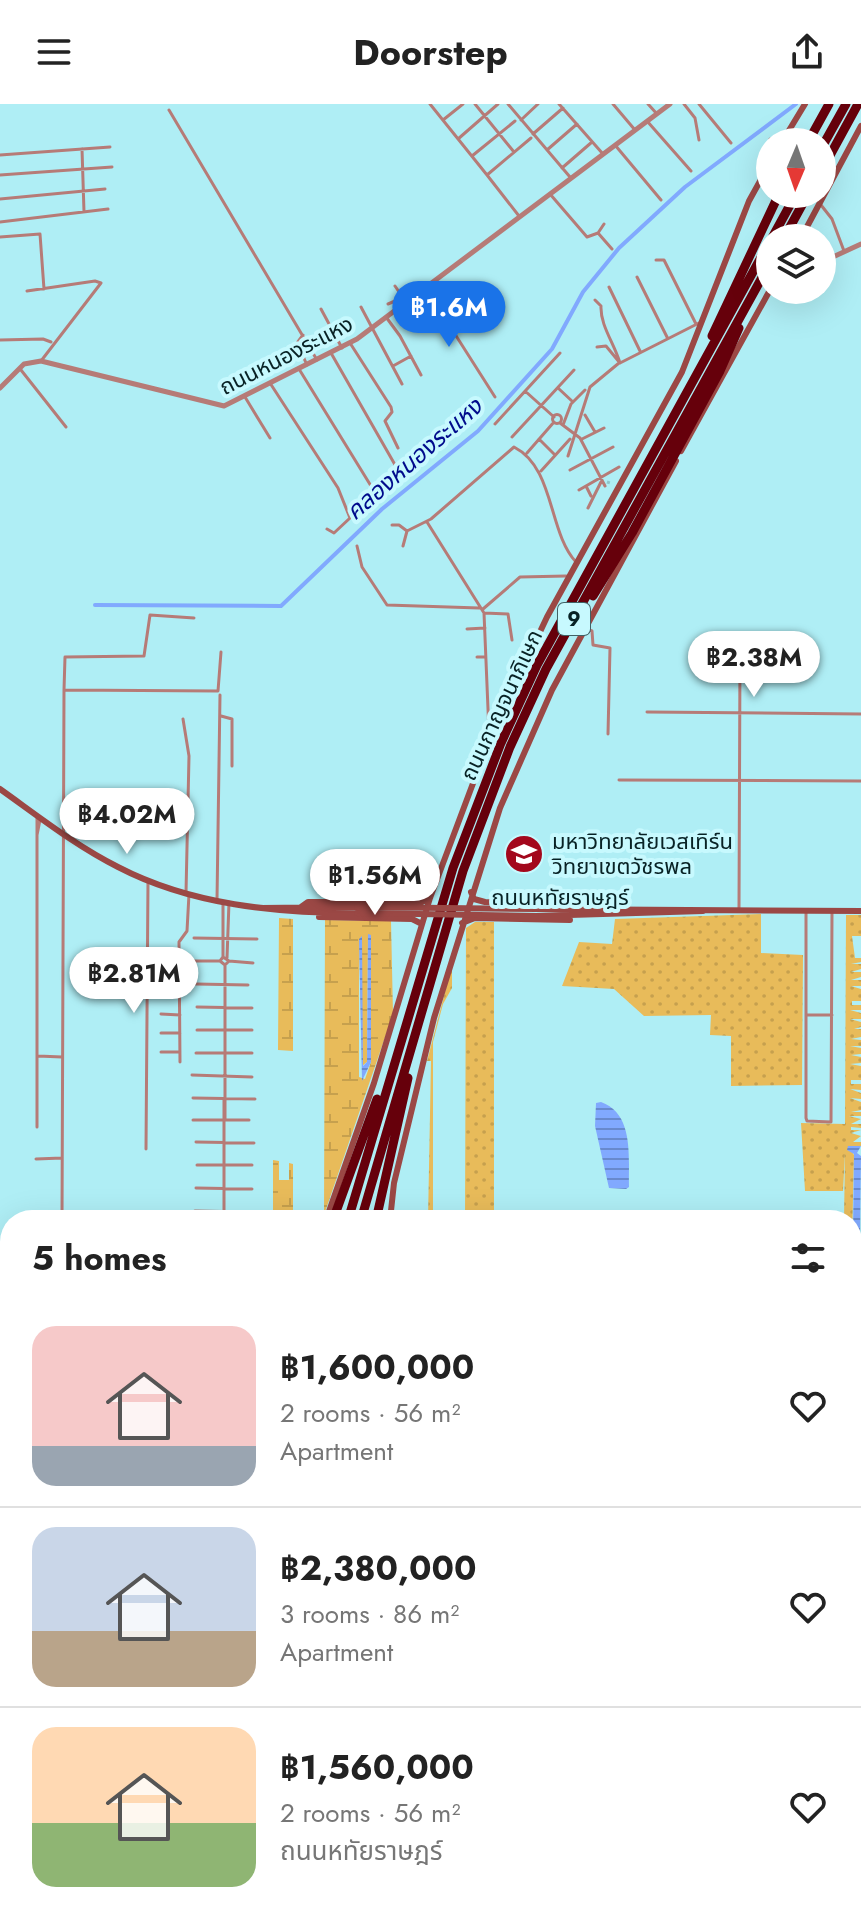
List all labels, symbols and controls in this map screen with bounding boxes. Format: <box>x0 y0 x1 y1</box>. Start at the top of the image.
text: Doorstep <box>353 26 508 78</box>
icon: menu <box>32 30 76 74</box>
icon: share <box>785 30 829 74</box>
north arrow <box>756 128 836 208</box>
map controls <box>756 128 836 304</box>
button: layers <box>756 224 836 304</box>
pin: ฿1.6M <box>393 281 505 349</box>
text: ฿1.6M <box>410 288 488 326</box>
street label: ถนนหนองระแหง <box>213 307 359 403</box>
water label: คลองหนองระแหง <box>338 389 491 528</box>
road number: 9 <box>558 603 590 635</box>
street label: ถนนกาญจนาภิเษก <box>452 624 550 786</box>
pin: ฿2.38M <box>689 631 819 699</box>
text: ฿2.38M <box>706 638 802 676</box>
pin: ฿4.02M <box>62 788 192 856</box>
text: ฿4.02M <box>77 795 177 833</box>
place label: มหาวิทยาลัยเวสเทิร์น วิทยาเขตวัชรพล <box>551 825 733 882</box>
school or university icon: มหาวิทยาลัยเวสเทิร์น วิทยาเขตวัชรพล <box>503 833 545 875</box>
pin: ฿1.56M <box>310 849 440 917</box>
text: ฿1.56M <box>328 856 422 894</box>
street label: ถนนหทัยราษฎร์ <box>491 881 630 913</box>
pin: ฿2.81M <box>69 947 199 1015</box>
text: ฿2.81M <box>87 954 181 992</box>
text: 5 homes <box>32 1234 166 1283</box>
icon: filters <box>786 1236 830 1280</box>
text: ฿1,600,000 <box>280 1343 474 1392</box>
icon: home <box>96 1358 192 1454</box>
icon: heart <box>786 1384 830 1428</box>
text: 2 rooms · 56 m² <box>280 1394 460 1432</box>
text: Apartment <box>280 1432 393 1470</box>
text: ฿2,380,000 <box>280 1544 477 1593</box>
icon: home <box>96 1559 192 1655</box>
icon: heart <box>786 1585 830 1629</box>
text: 3 rooms · 86 m² <box>280 1595 459 1633</box>
text: Apartment <box>280 1633 393 1671</box>
text: ฿1,560,000 <box>280 1743 474 1792</box>
icon: home <box>96 1759 192 1855</box>
icon: heart <box>786 1785 830 1829</box>
text: 2 rooms · 56 m² <box>280 1794 460 1832</box>
text: ถนนหทัยราษฎร์ <box>280 1832 442 1870</box>

